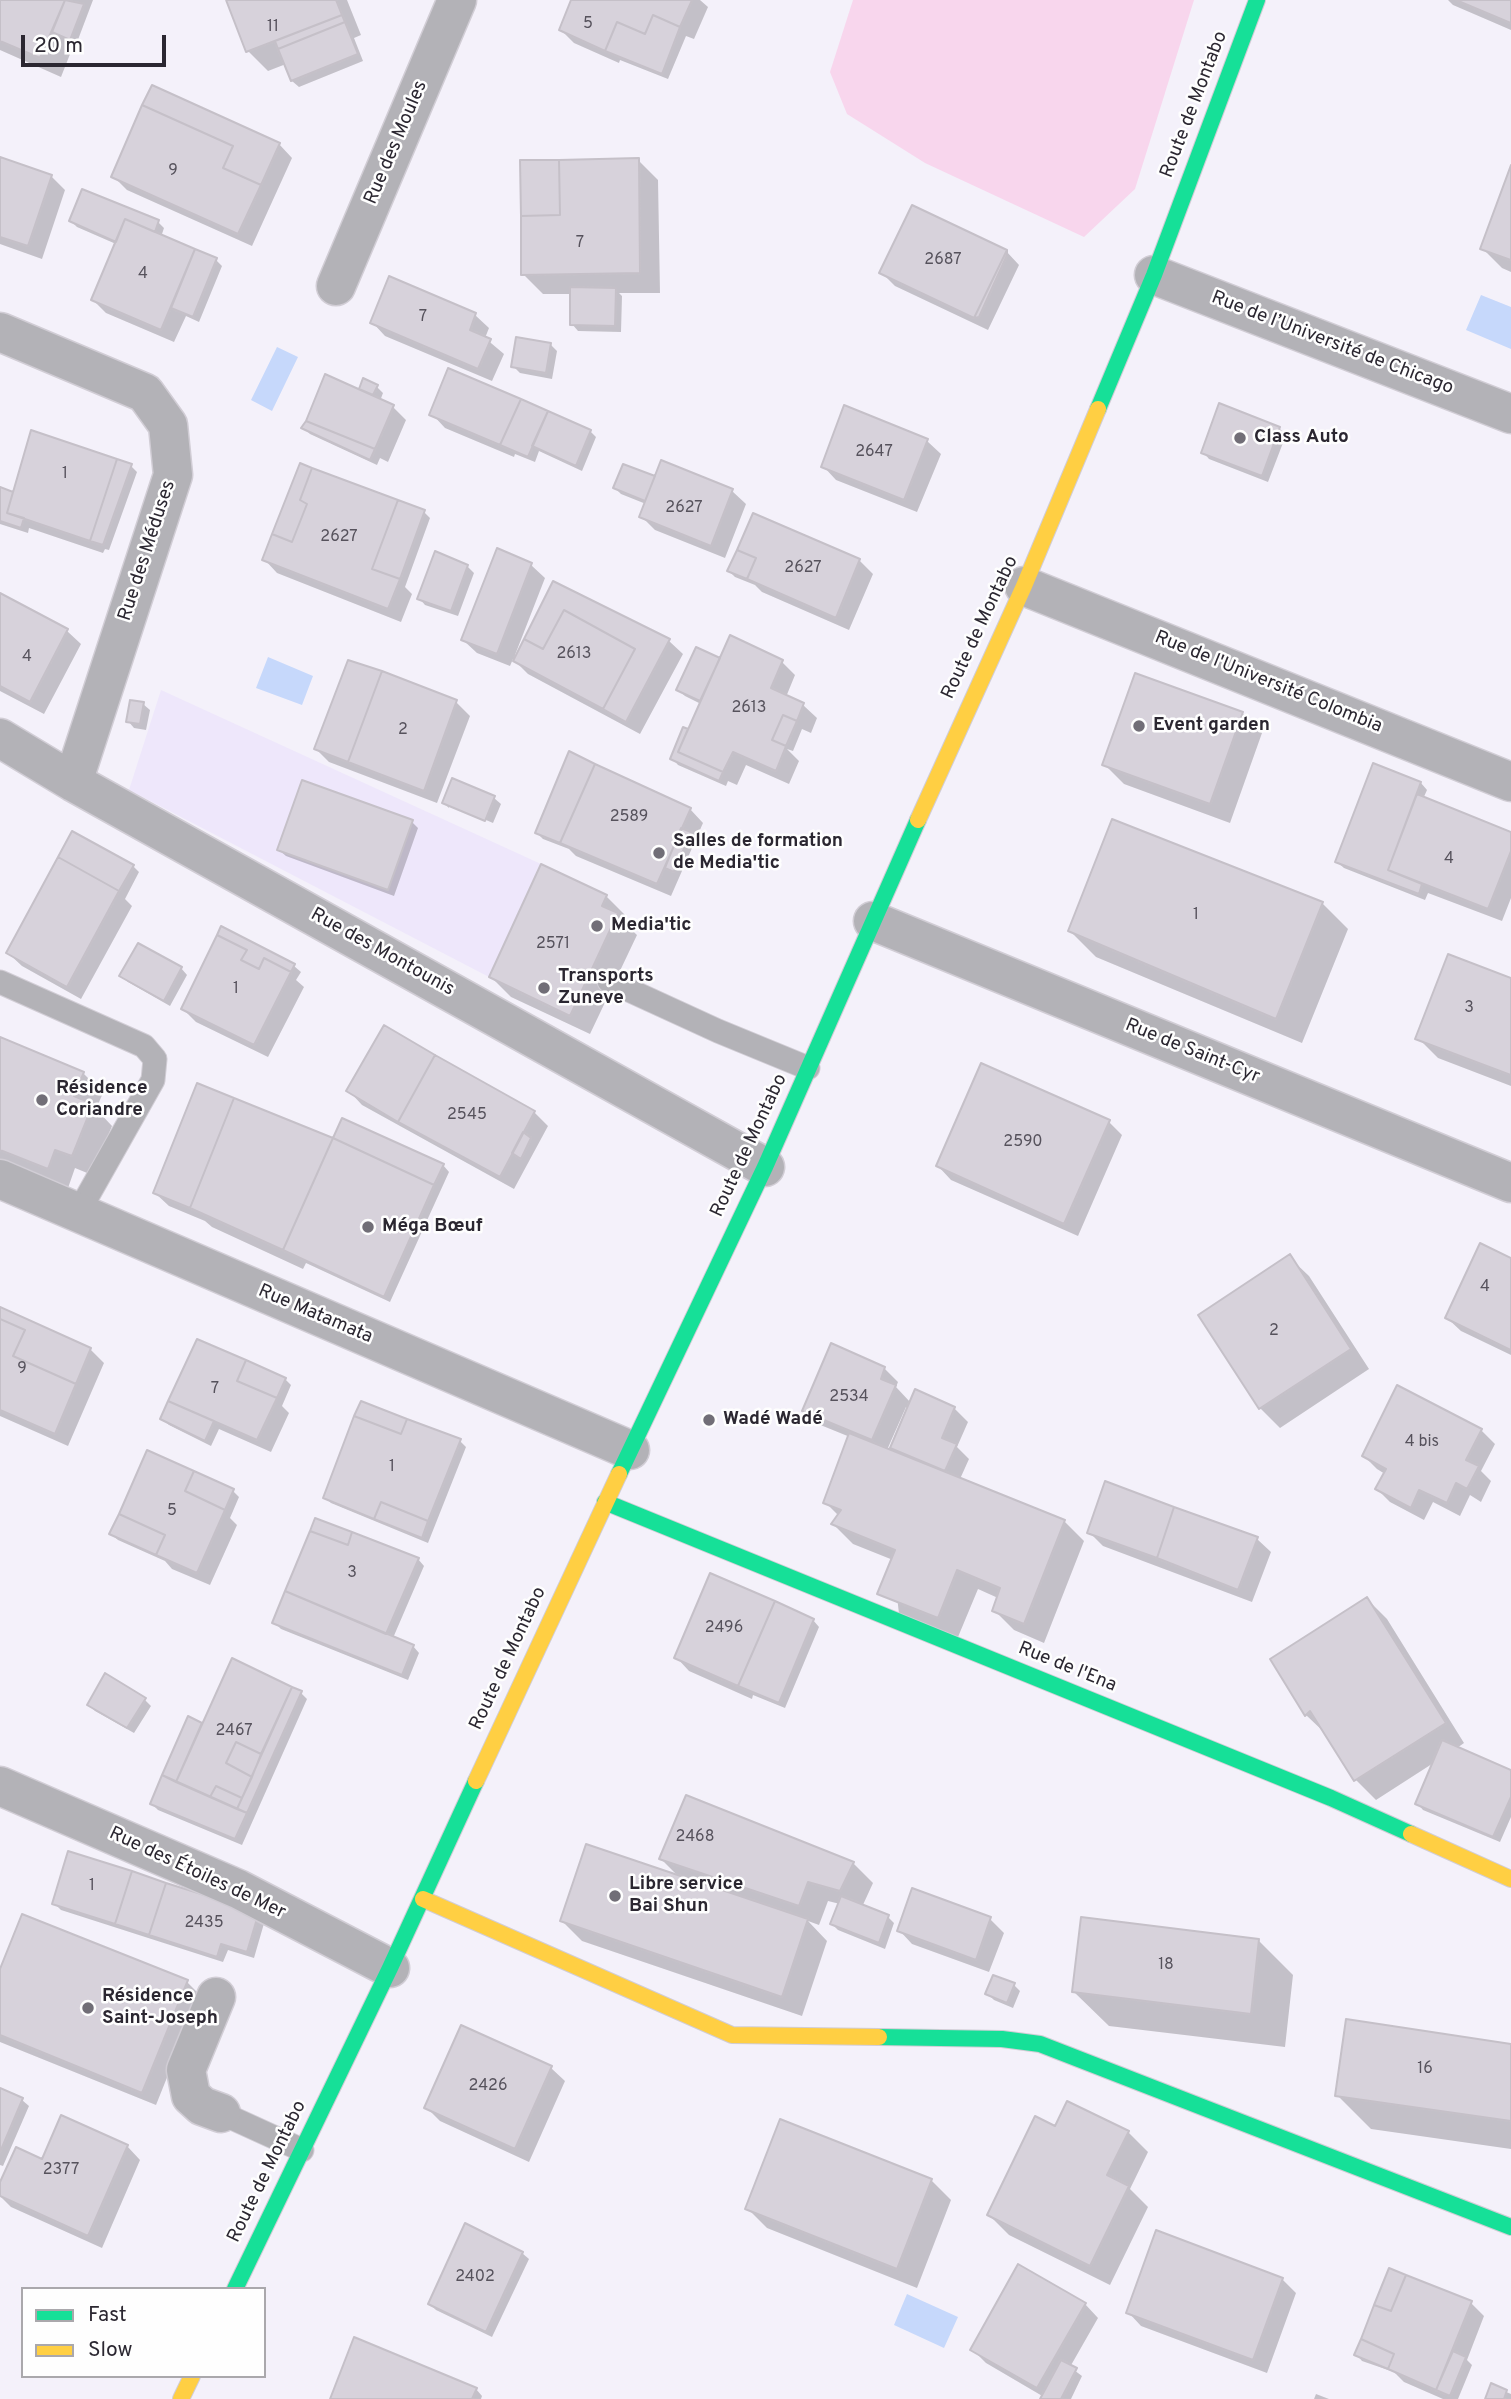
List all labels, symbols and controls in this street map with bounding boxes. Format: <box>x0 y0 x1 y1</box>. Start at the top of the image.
house number: 5 <box>583 15 593 35</box>
house number: 11 <box>267 18 279 38</box>
scale bar <box>24 21 170 65</box>
street label: Route de Montabo <box>1157 28 1233 182</box>
text: 20 m <box>34 33 83 60</box>
street label: Rue des Moules <box>361 78 433 208</box>
house number: 9 <box>168 162 178 182</box>
house number: 7 <box>576 234 584 254</box>
house number: 2687 <box>924 251 962 271</box>
house number: 4 <box>138 265 148 285</box>
street label: Rue de l’Université de Chicago <box>1208 287 1456 401</box>
house number: 7 <box>419 308 427 328</box>
place label: Class Auto <box>1254 427 1349 449</box>
marker: Class Auto <box>1232 430 1248 446</box>
house number: 2647 <box>855 443 893 463</box>
house number: 1 <box>62 465 68 485</box>
street label: Rue des Méduses <box>115 478 181 624</box>
house number: 2627 <box>665 499 703 519</box>
house number: 2627 <box>320 528 358 548</box>
street label: Route de Montabo <box>938 553 1024 703</box>
house number: 2627 <box>784 559 822 579</box>
street label: Rue de l'Université Colombia <box>1151 627 1385 739</box>
house number: 2613 <box>557 645 591 665</box>
house number: 4 <box>22 648 32 668</box>
house number: 2613 <box>732 699 766 719</box>
place label: Event garden <box>1153 715 1270 737</box>
marker: Event garden <box>1131 718 1147 734</box>
house number: 2 <box>398 721 408 741</box>
house number: 2589 <box>610 808 648 828</box>
place label: Salles de formation de Media'tic <box>673 831 843 875</box>
marker: Salles de formation de Media'tic <box>651 845 667 861</box>
house number: 4 <box>1444 850 1454 870</box>
street label: Rue des Montounis <box>306 904 458 1002</box>
house number: 1 <box>1193 906 1199 926</box>
place label: Media'tic <box>611 915 692 937</box>
marker: Media'tic <box>589 918 605 934</box>
house number: 2571 <box>536 935 570 955</box>
place label: Transports Zuneve <box>558 966 654 1010</box>
house number: 1 <box>233 980 239 1000</box>
marker: Transports Zuneve <box>536 980 552 996</box>
house number: 3 <box>1464 999 1474 1019</box>
street label: Rue de Saint-Cyr <box>1121 1015 1263 1089</box>
street label: Route de Montabo <box>707 1071 793 1221</box>
place label: Résidence Coriandre <box>56 1078 148 1122</box>
marker: Résidence Coriandre <box>34 1092 50 1108</box>
house number: 2545 <box>447 1106 487 1126</box>
house number: 2590 <box>1003 1133 1043 1153</box>
place label: Méga Bœuf <box>382 1216 483 1238</box>
marker: Méga Bœuf <box>360 1219 376 1235</box>
house number: 4 <box>1480 1278 1490 1298</box>
street label: Rue Matamata <box>254 1281 376 1349</box>
house number: 2 <box>1269 1322 1279 1342</box>
house number: 9 <box>17 1360 27 1380</box>
house number: 7 <box>211 1380 219 1400</box>
house number: 2534 <box>829 1388 869 1408</box>
place label: Wadé Wadé <box>723 1409 823 1431</box>
marker: Wadé Wadé <box>701 1412 717 1428</box>
house number: 4 bis <box>1405 1433 1439 1453</box>
house number: 1 <box>389 1458 395 1478</box>
house number: 5 <box>167 1502 177 1522</box>
house number: 3 <box>347 1564 357 1584</box>
street label: Route de Montabo <box>466 1584 552 1734</box>
house number: 2496 <box>705 1619 743 1639</box>
street label: Rue de l'Ena <box>1014 1638 1120 1698</box>
house number: 2467 <box>215 1722 253 1742</box>
street label: Rue des Étoiles de Mer <box>105 1823 289 1925</box>
house number: 2468 <box>676 1828 714 1848</box>
place label: Libre service Bai Shun <box>629 1874 743 1918</box>
house number: 1 <box>89 1877 95 1897</box>
marker: Libre service Bai Shun <box>607 1888 623 1904</box>
house number: 2435 <box>184 1914 224 1934</box>
house number: 18 <box>1158 1956 1174 1976</box>
place label: Résidence Saint-Joseph <box>102 1986 218 2030</box>
marker: Résidence Saint-Joseph <box>80 2000 96 2016</box>
house number: 16 <box>1417 2060 1433 2080</box>
house number: 2426 <box>469 2077 507 2097</box>
street label: Route de Montabo <box>224 2097 312 2247</box>
house number: 2377 <box>43 2161 79 2181</box>
house number: 2402 <box>455 2268 495 2288</box>
legend <box>21 2287 266 2378</box>
text: Fast <box>88 2302 127 2329</box>
text: Slow <box>88 2337 133 2364</box>

